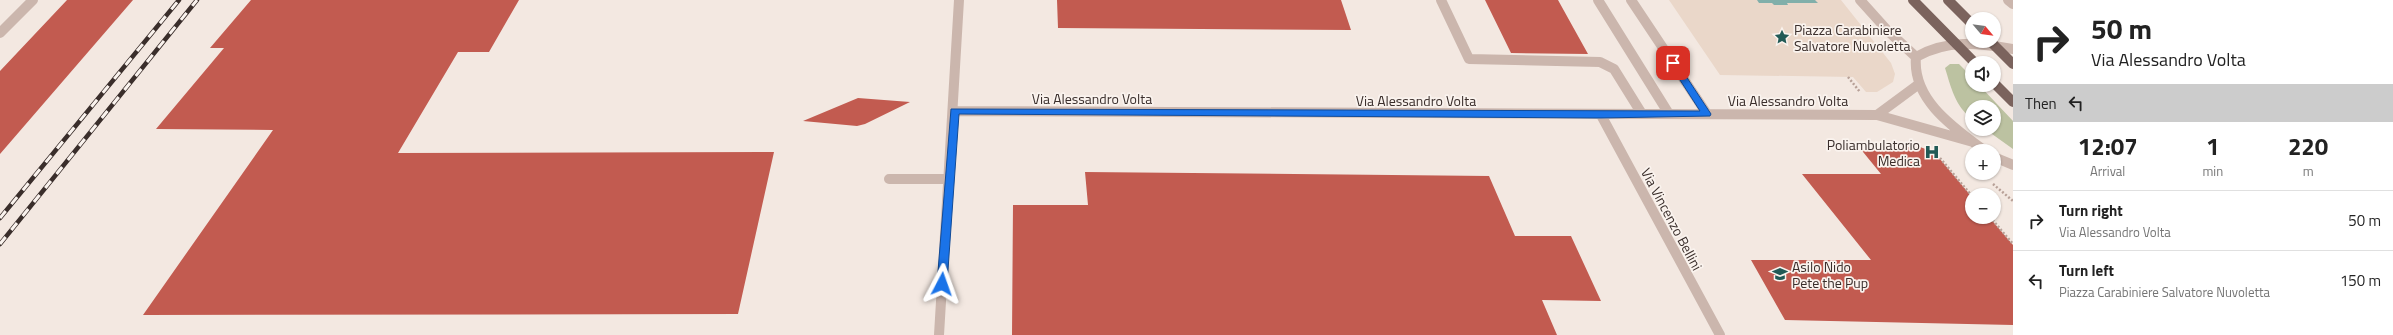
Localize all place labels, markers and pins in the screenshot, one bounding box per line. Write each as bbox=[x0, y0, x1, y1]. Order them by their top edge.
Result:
place label: Piazza Carabiniere Salvatore Nuvoletta bbox=[1794, 19, 1911, 56]
place icon: Piazza Carabiniere Salvatore Nuvoletta bbox=[1773, 28, 1791, 46]
pin bbox=[1656, 46, 1690, 80]
place label: Poliambulatorio Medica bbox=[1827, 134, 1920, 171]
hospital icon: Poliambulatorio Medica bbox=[1923, 143, 1941, 161]
place label: Asilo Nido Pete the Pup bbox=[1792, 256, 1868, 293]
school or university icon: Asilo Nido Pete the Pup bbox=[1771, 265, 1789, 283]

